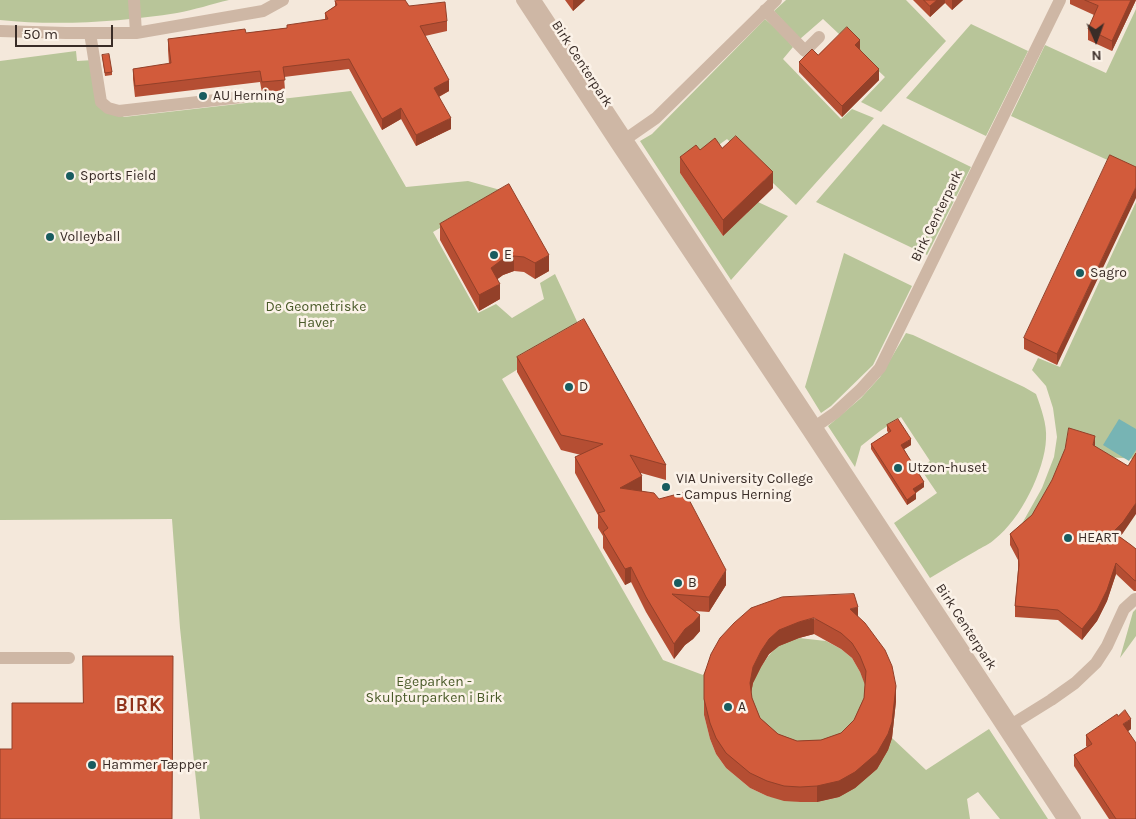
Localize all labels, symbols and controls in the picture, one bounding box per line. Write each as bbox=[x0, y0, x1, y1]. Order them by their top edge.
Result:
scale bar bbox=[18, 15, 115, 47]
north arrow bbox=[1071, 15, 1121, 65]
street label: Birk Centerpark bbox=[548, 18, 616, 110]
text: 50 m bbox=[23, 25, 58, 43]
text: N bbox=[1091, 47, 1102, 64]
place label: AU Herning bbox=[213, 88, 284, 104]
marker: AU Herning bbox=[197, 90, 209, 102]
place label: Sports Field bbox=[80, 168, 156, 184]
street label: Birk Centerpark bbox=[908, 168, 966, 264]
marker: Sports Field bbox=[64, 170, 76, 182]
place label: Volleyball bbox=[60, 229, 120, 245]
marker: Volleyball bbox=[44, 231, 56, 243]
place label: E bbox=[504, 247, 512, 263]
marker: E bbox=[488, 249, 500, 261]
place label: Sagro bbox=[1090, 265, 1127, 281]
marker: Sagro bbox=[1074, 267, 1086, 279]
park label: De Geometriske Haver bbox=[266, 299, 366, 332]
place label: D bbox=[579, 379, 588, 395]
marker: D bbox=[563, 381, 575, 393]
place label: Utzon-huset bbox=[908, 460, 987, 476]
marker: Utzon-huset bbox=[892, 462, 904, 474]
place label: VIA University College - Campus Herning bbox=[676, 471, 813, 504]
marker: VIA University College - Campus Herning bbox=[660, 481, 672, 493]
place label: HEART bbox=[1078, 530, 1119, 546]
marker: HEART bbox=[1062, 532, 1074, 544]
place label: B bbox=[688, 575, 697, 591]
marker: B bbox=[672, 577, 684, 589]
street label: Birk Centerpark bbox=[932, 581, 1000, 673]
park label: Egeparken - Skulpturparken i Birk bbox=[366, 674, 502, 706]
district label: BIRK bbox=[115, 695, 163, 717]
place label: A bbox=[738, 699, 746, 715]
marker: A bbox=[722, 701, 734, 713]
place label: Hammer Tæpper bbox=[102, 757, 207, 773]
marker: Hammer Tæpper bbox=[86, 759, 98, 771]

